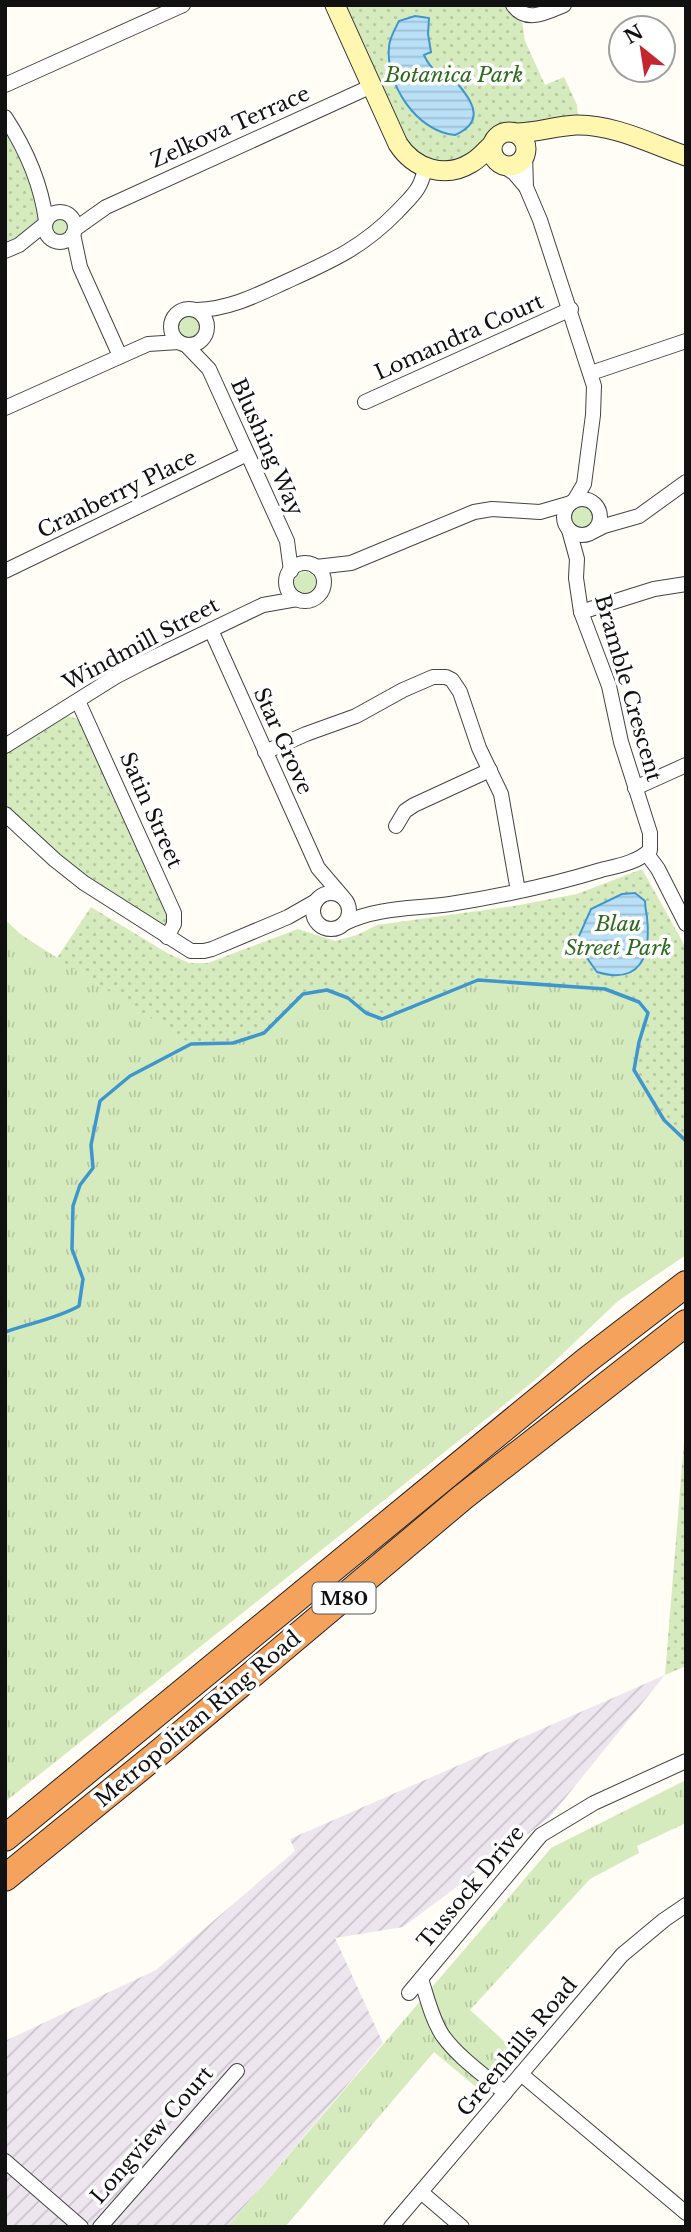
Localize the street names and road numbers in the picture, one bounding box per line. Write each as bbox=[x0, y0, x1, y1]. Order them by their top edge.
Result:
street label: Zelkova Terrace bbox=[146, 80, 314, 174]
street label: Lomandra Court bbox=[371, 288, 547, 386]
street label: Blushing Way bbox=[225, 374, 309, 520]
street label: Cranberry Place bbox=[33, 444, 201, 544]
street label: Windmill Street bbox=[58, 592, 223, 697]
street label: Bramble Crescent bbox=[589, 592, 667, 784]
street label: Star Grove bbox=[248, 684, 318, 798]
street label: Satin Street bbox=[114, 748, 188, 872]
road number: M80 bbox=[312, 1582, 376, 1614]
street label: Metropolitan Ring Road bbox=[90, 1625, 306, 1813]
street label: Tussock Drive bbox=[412, 1820, 530, 1954]
street label: Greenhills Road bbox=[451, 1972, 583, 2122]
street label: Longview Court bbox=[85, 2061, 219, 2209]

